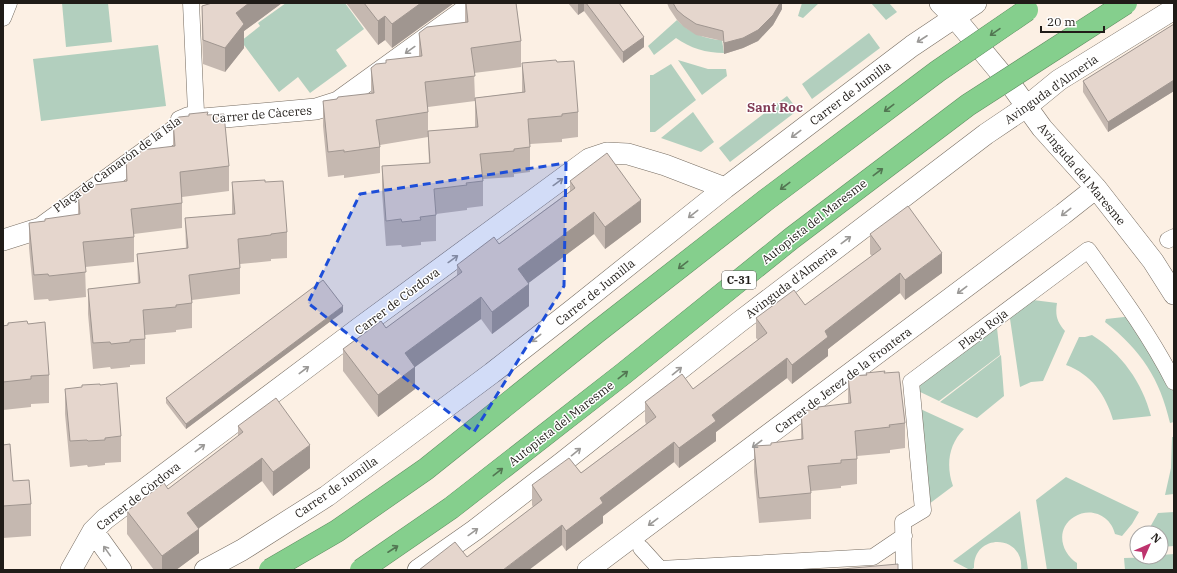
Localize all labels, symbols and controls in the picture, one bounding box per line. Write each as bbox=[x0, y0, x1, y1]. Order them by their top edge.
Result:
scale bar bbox=[1041, 8, 1104, 34]
text: 20 m bbox=[1047, 14, 1076, 29]
one-way arrow bbox=[990, 28, 1001, 36]
one-way arrow bbox=[917, 35, 928, 43]
one-way arrow bbox=[404, 46, 415, 54]
street label: Avinguda d'Almeria bbox=[1001, 51, 1101, 127]
street label: Carrer de Jumilla bbox=[806, 57, 894, 128]
district label: Sant Roc bbox=[747, 99, 803, 116]
street label: Carrer de Càceres bbox=[211, 102, 313, 126]
one-way arrow bbox=[884, 103, 895, 112]
street label: Plaça de Camarón de la Isla bbox=[50, 112, 184, 215]
street label: Avinguda del Maresme bbox=[1035, 120, 1129, 228]
one-way arrow bbox=[790, 130, 801, 138]
one-way arrow bbox=[873, 168, 884, 177]
street label: Autopista del Maresme bbox=[758, 175, 870, 267]
one-way arrow bbox=[552, 177, 563, 186]
one-way arrow bbox=[780, 181, 791, 190]
one-way arrow bbox=[1060, 208, 1071, 217]
one-way arrow bbox=[687, 209, 698, 218]
one-way arrow bbox=[841, 236, 852, 244]
street label: Avinguda d'Almeria bbox=[742, 242, 840, 321]
one-way arrow bbox=[448, 255, 459, 263]
street label: Carrer de Jumilla bbox=[552, 255, 638, 329]
one-way arrow bbox=[677, 261, 688, 269]
street label: Carrer de Còrdova bbox=[352, 264, 443, 338]
road number: C-31 bbox=[722, 271, 756, 289]
one-way arrow bbox=[956, 286, 967, 295]
street label: Plaça Roja bbox=[955, 305, 1011, 352]
street label: Carrer de Jerez de la Frontera bbox=[772, 323, 915, 436]
one-way arrow bbox=[531, 334, 542, 343]
one-way arrow bbox=[298, 366, 309, 374]
one-way arrow bbox=[672, 367, 683, 376]
one-way arrow bbox=[617, 370, 628, 379]
street label: Autopista del Maresme bbox=[505, 377, 617, 469]
one-way arrow bbox=[752, 440, 763, 448]
one-way arrow bbox=[194, 444, 205, 452]
one-way arrow bbox=[570, 448, 581, 457]
street label: Carrer de Jumilla bbox=[292, 453, 381, 521]
street label: Carrer de Còrdova bbox=[93, 458, 183, 533]
one-way arrow bbox=[493, 468, 504, 476]
one-way arrow bbox=[648, 518, 659, 526]
north arrow bbox=[1129, 525, 1169, 565]
one-way arrow bbox=[467, 528, 478, 536]
text: N bbox=[1148, 530, 1164, 546]
one-way arrow bbox=[387, 544, 399, 552]
one-way arrow bbox=[103, 545, 111, 556]

